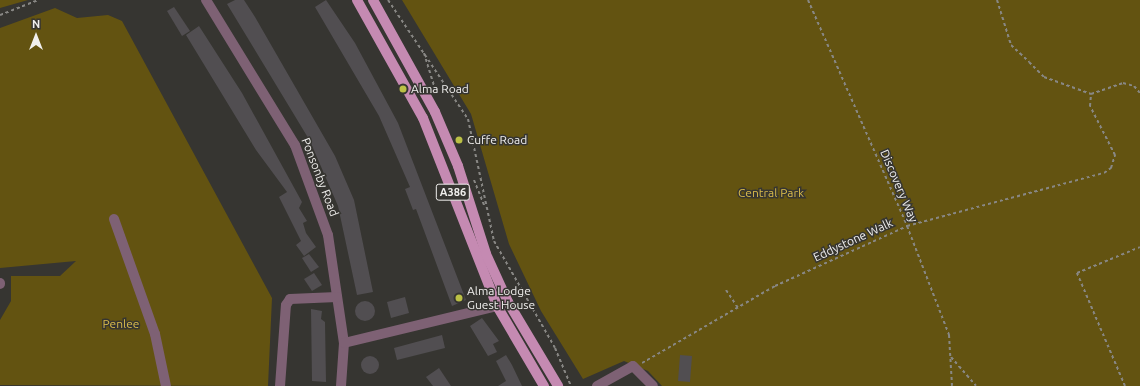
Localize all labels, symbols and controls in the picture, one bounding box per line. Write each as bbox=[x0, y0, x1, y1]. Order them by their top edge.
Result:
north arrow bbox=[16, 16, 56, 56]
text: N bbox=[32, 18, 40, 30]
place label: Alma Road bbox=[411, 82, 469, 96]
marker: Alma Road bbox=[398, 84, 408, 94]
place label: Cuffe Road bbox=[467, 133, 527, 147]
marker: Cuffe Road bbox=[454, 135, 464, 145]
street label: Ponsonby Road bbox=[298, 136, 342, 218]
street label: Discovery Way bbox=[877, 147, 921, 225]
road number: A386 bbox=[435, 183, 471, 201]
park label: Central Park bbox=[738, 186, 804, 200]
street label: Eddystone Walk bbox=[811, 215, 895, 265]
place label: Alma Lodge Guest House bbox=[467, 284, 535, 312]
marker: Alma Lodge Guest House bbox=[454, 293, 464, 303]
park label: Penlee bbox=[103, 317, 139, 331]

